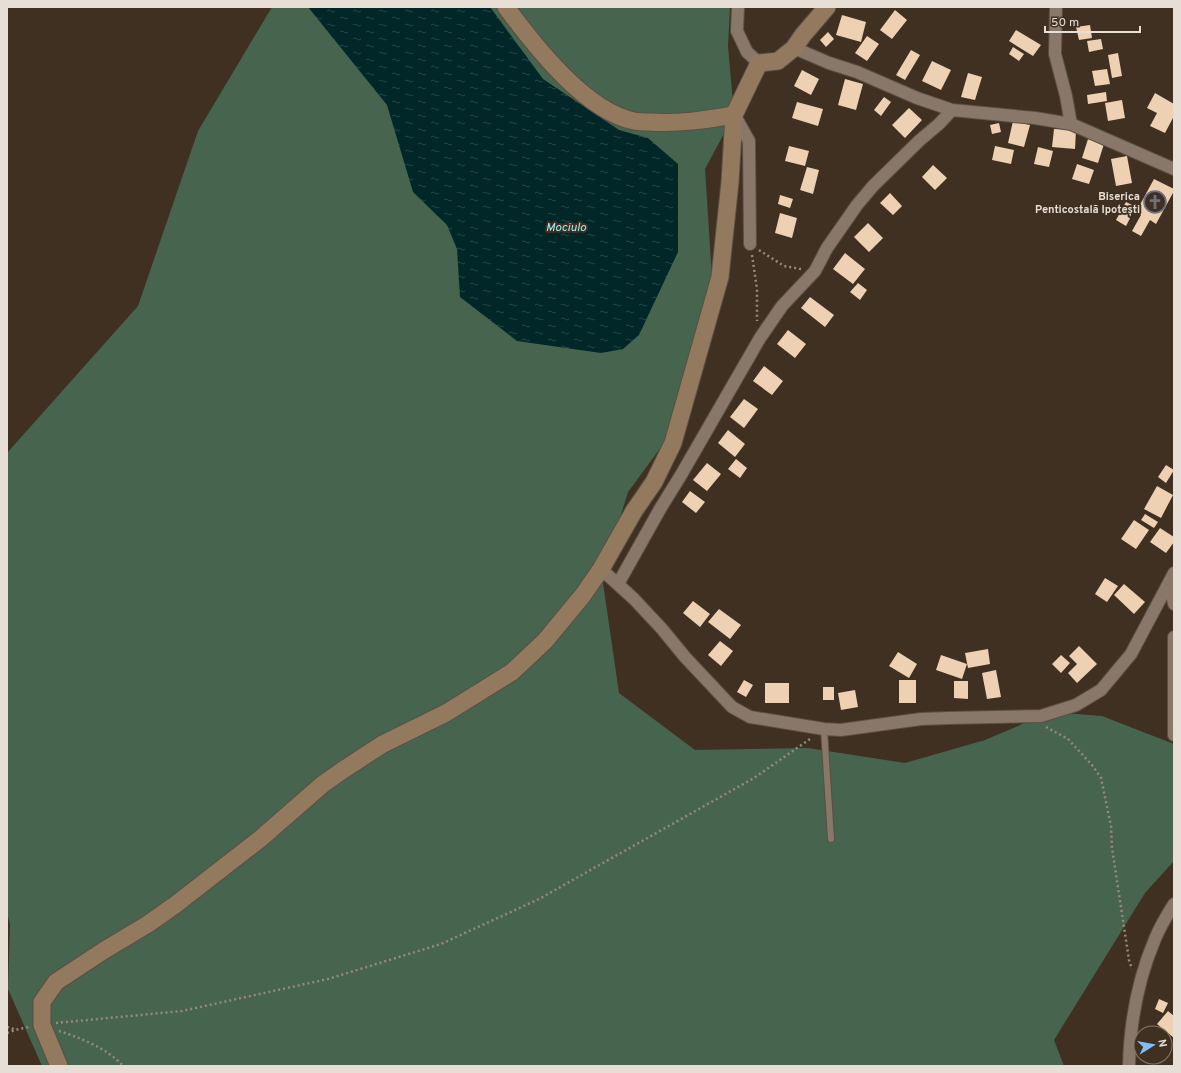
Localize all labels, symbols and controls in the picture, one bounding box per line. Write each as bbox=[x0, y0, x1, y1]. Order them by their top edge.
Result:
scale bar bbox=[1045, 8, 1140, 34]
text: 50 m bbox=[1051, 15, 1079, 31]
church icon: Biserica Penticostală Ipotești bbox=[1142, 189, 1168, 215]
place label: Biserica Penticostală Ipotești bbox=[1035, 190, 1140, 217]
water label: Mociulo bbox=[546, 220, 587, 236]
north arrow bbox=[1133, 1025, 1173, 1065]
text: N bbox=[1154, 1038, 1169, 1048]

